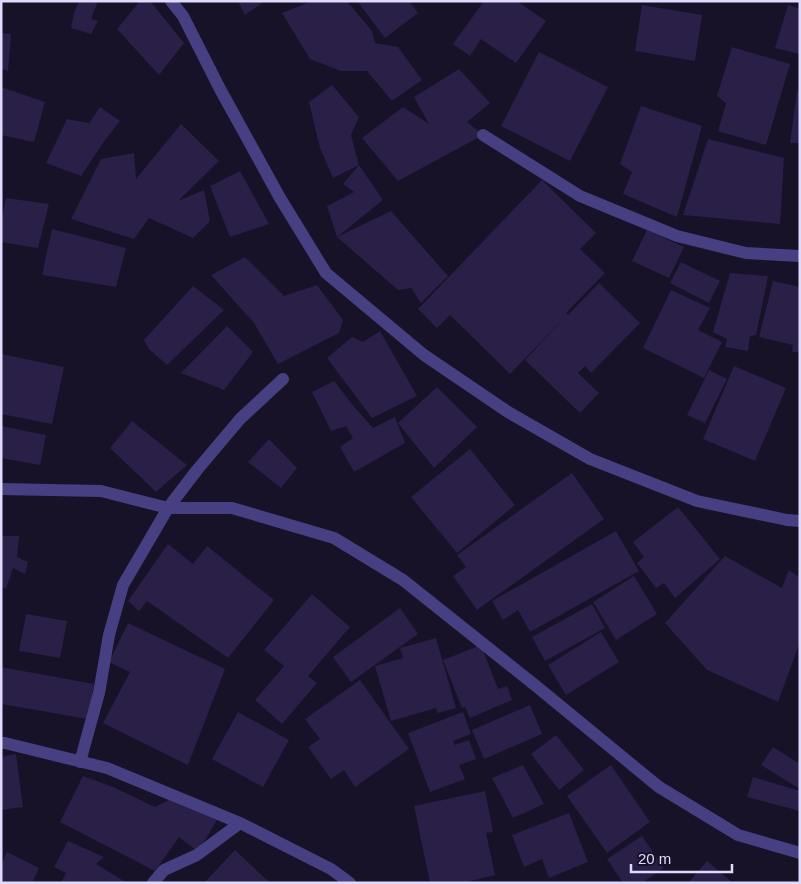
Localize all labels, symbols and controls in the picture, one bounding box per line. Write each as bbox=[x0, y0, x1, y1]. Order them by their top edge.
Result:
scale bar bbox=[631, 842, 732, 874]
text: 20 m bbox=[638, 850, 671, 867]

